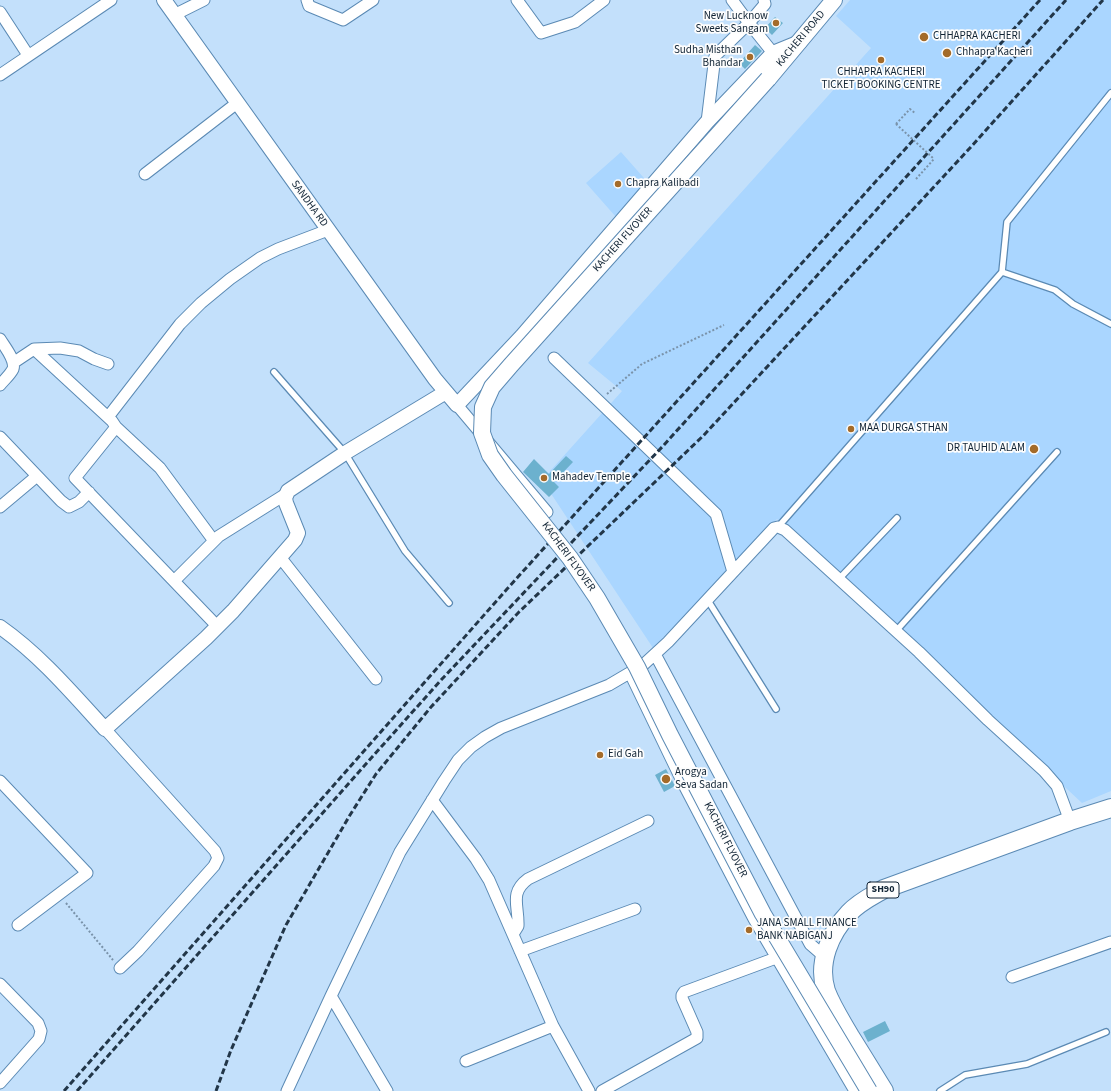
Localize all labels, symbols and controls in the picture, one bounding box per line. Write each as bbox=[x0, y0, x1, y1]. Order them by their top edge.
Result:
street label: KACHERI ROAD bbox=[774, 8, 828, 70]
place label: New Lucknow Sweets Sangam bbox=[696, 10, 768, 36]
marker: New Lucknow Sweets Sangam bbox=[771, 18, 781, 28]
place label: CHHAPRA KACHERI bbox=[933, 30, 1021, 44]
marker: CHHAPRA KACHERI bbox=[918, 31, 930, 43]
place label: Sudha Misthan Bhandar bbox=[674, 44, 742, 70]
place label: Chhapra Kacheri bbox=[956, 46, 1032, 60]
marker: Chhapra Kacheri bbox=[941, 47, 953, 59]
marker: Sudha Misthan Bhandar bbox=[745, 52, 755, 62]
marker: CHHAPRA KACHERI TICKET BOOKING CENTRE bbox=[876, 55, 886, 65]
place label: CHHAPRA KACHERI TICKET BOOKING CENTRE bbox=[822, 66, 940, 92]
place label: Chapra Kalibadi bbox=[626, 177, 699, 191]
street label: SANDHA RD bbox=[288, 178, 330, 230]
marker: Chapra Kalibadi bbox=[613, 179, 623, 189]
street label: KACHERI FLYOVER bbox=[590, 205, 656, 275]
place label: MAA DURGA STHAN bbox=[859, 422, 948, 436]
marker: MAA DURGA STHAN bbox=[846, 424, 856, 434]
place label: DR TAUHID ALAM bbox=[947, 442, 1025, 456]
marker: DR TAUHID ALAM bbox=[1028, 443, 1040, 455]
place label: Mahadev Temple bbox=[552, 471, 630, 485]
marker: Mahadev Temple bbox=[539, 473, 549, 483]
street label: KACHERI FLYOVER bbox=[538, 520, 598, 594]
place label: Eid Gah bbox=[608, 748, 643, 762]
marker: Eid Gah bbox=[595, 750, 605, 760]
place label: Arogya Seva Sadan bbox=[675, 766, 728, 792]
marker: Arogya Seva Sadan bbox=[660, 773, 672, 785]
street label: KACHERI FLYOVER bbox=[700, 800, 750, 880]
road number: SH90 bbox=[867, 882, 899, 898]
place label: JANA SMALL FINANCE BANK NABIGANJ bbox=[757, 917, 857, 943]
marker: JANA SMALL FINANCE BANK NABIGANJ bbox=[744, 925, 754, 935]

